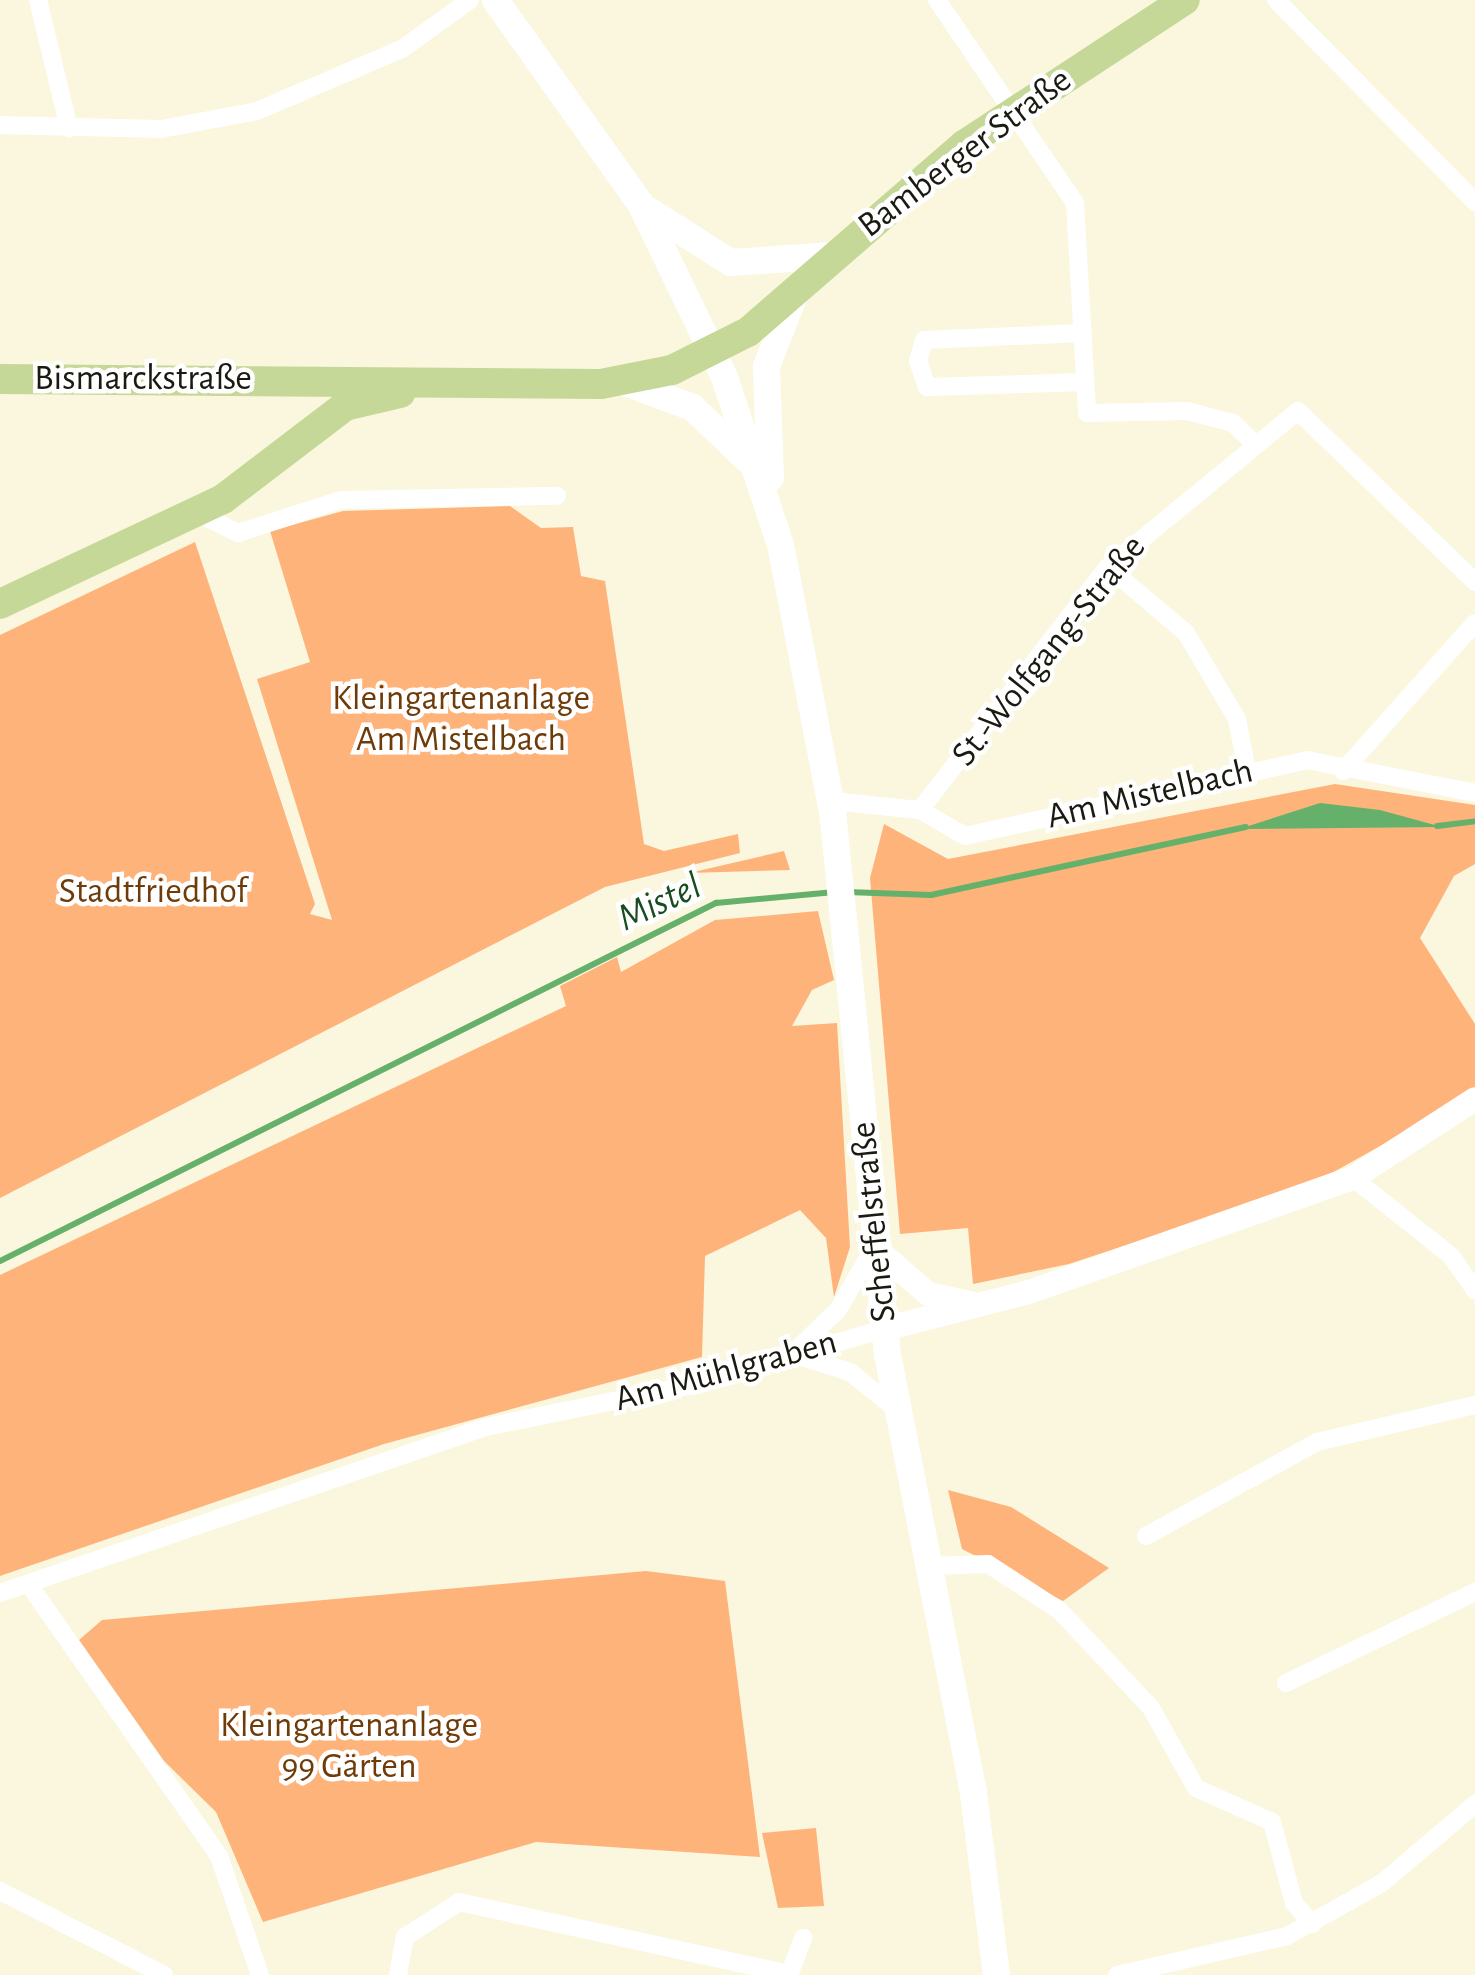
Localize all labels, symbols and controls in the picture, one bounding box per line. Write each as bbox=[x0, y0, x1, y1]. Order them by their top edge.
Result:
street label: Bamberger Straße bbox=[850, 59, 1080, 247]
street label: Bismarckstraße bbox=[34, 357, 252, 401]
street label: St.-Wolfgang-Straße bbox=[943, 527, 1155, 775]
park label: Kleingartenanlage Am Mistelbach bbox=[332, 676, 590, 761]
street label: Am Mistelbach bbox=[1043, 749, 1257, 839]
water label: Mistel bbox=[611, 863, 709, 943]
park label: Stadtfriedhof bbox=[59, 870, 247, 914]
street label: Scheffelstraße bbox=[842, 1120, 906, 1324]
street label: Am Mühlgraben bbox=[610, 1321, 842, 1421]
park label: Kleingartenanlage 99 Gärten bbox=[220, 1703, 478, 1788]

